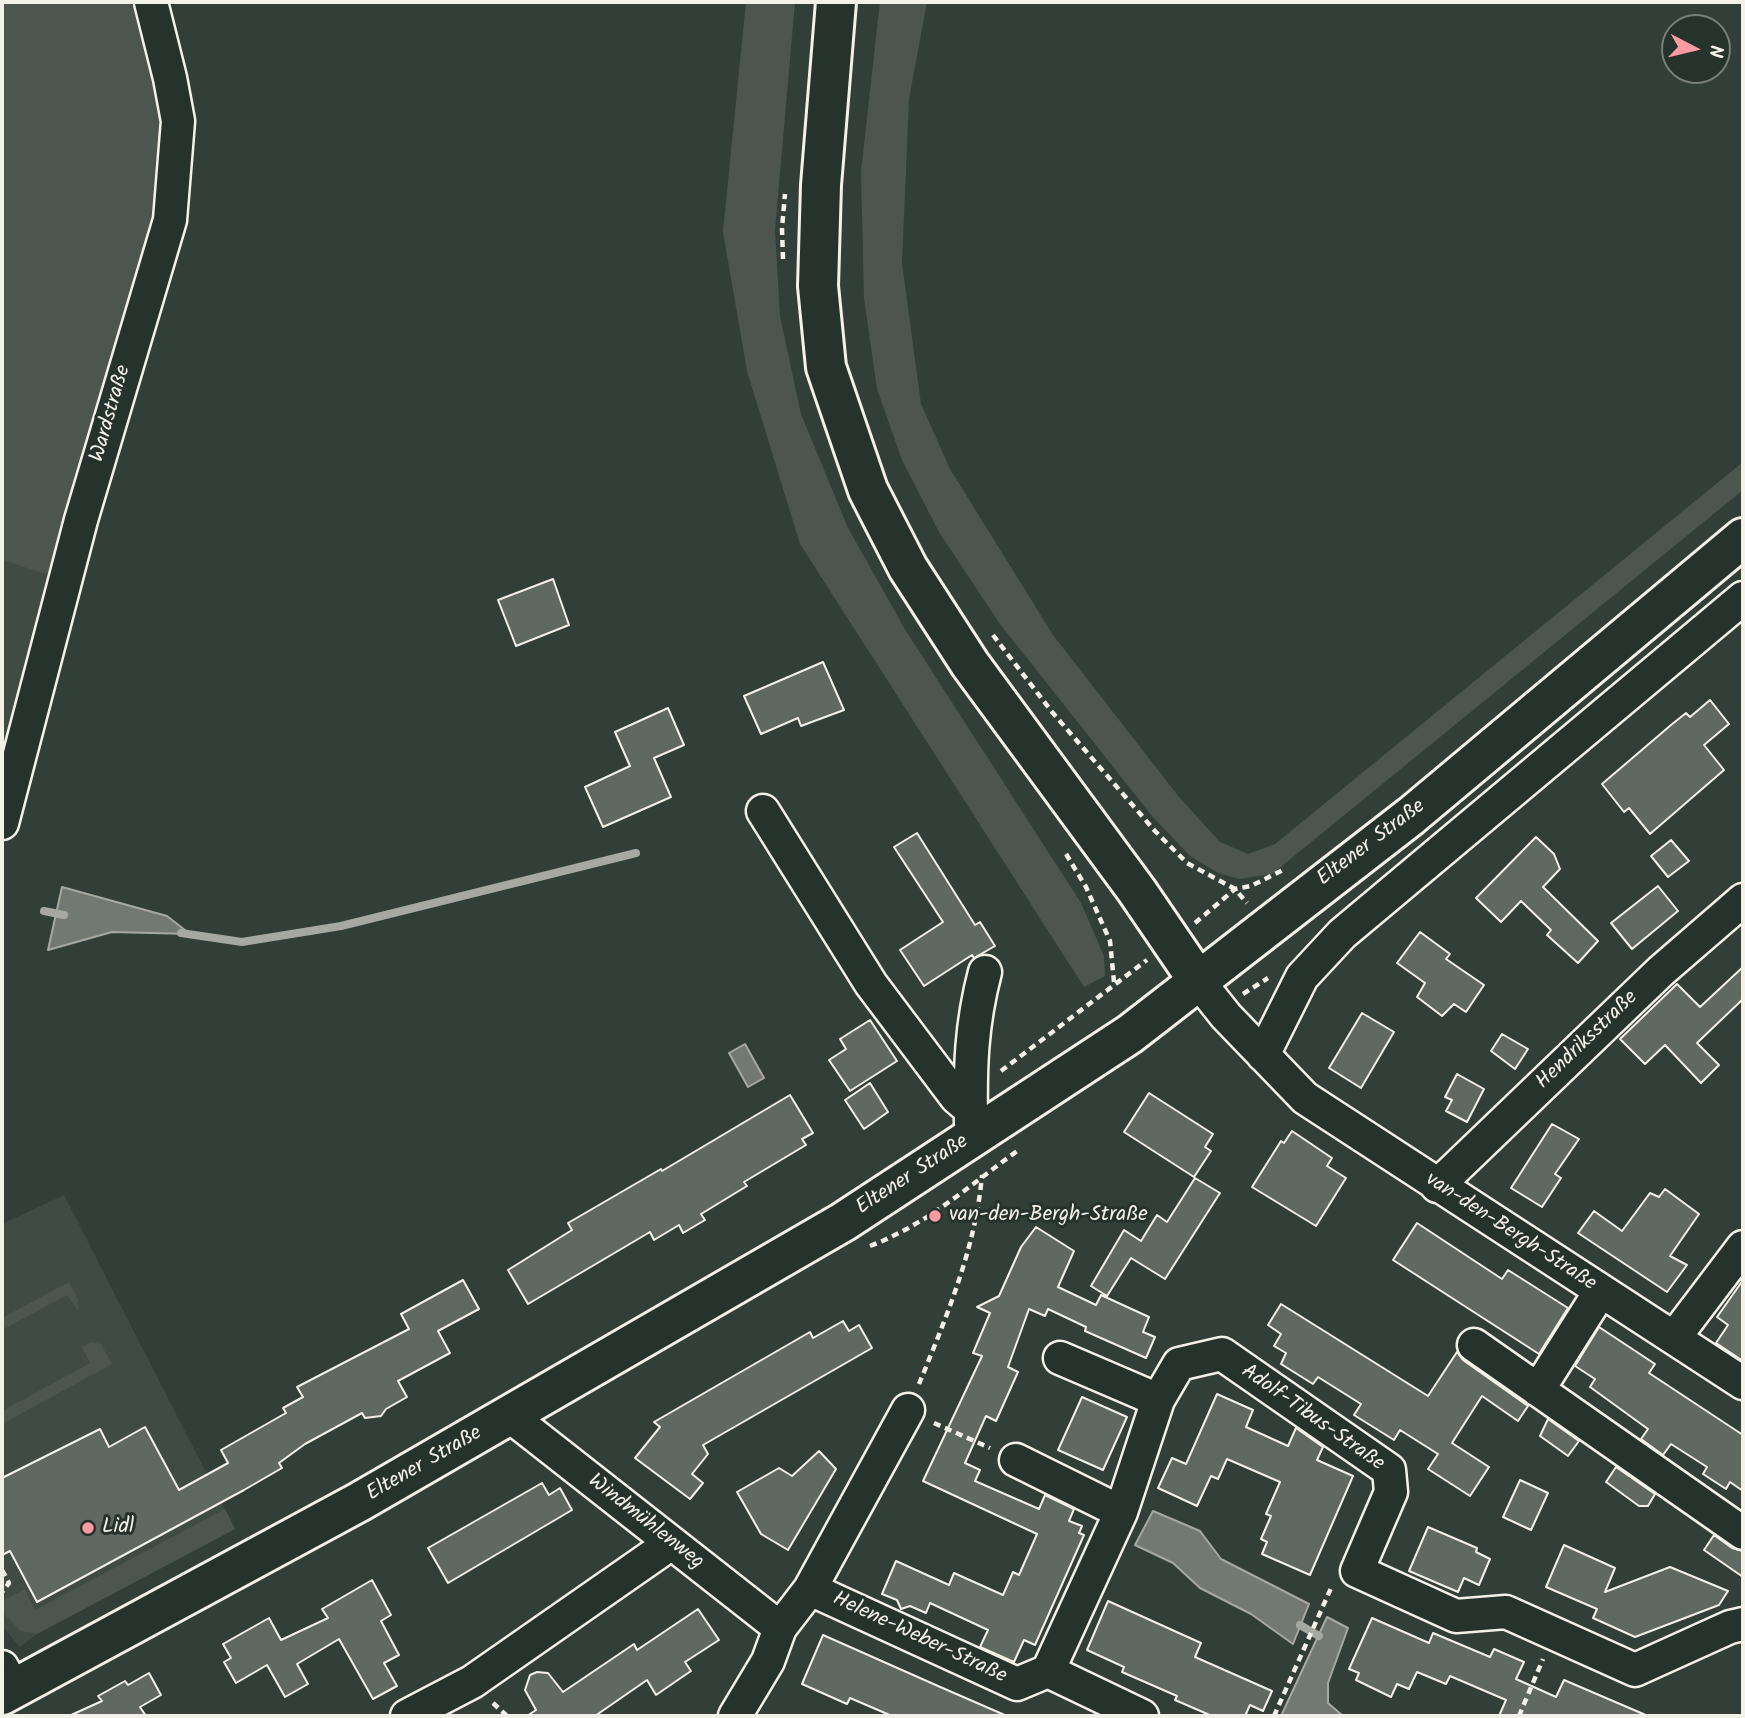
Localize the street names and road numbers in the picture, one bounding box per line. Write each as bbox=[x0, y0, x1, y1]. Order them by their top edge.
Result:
street label: Wardstraße bbox=[86, 363, 138, 465]
street label: Eltener Straße bbox=[1313, 795, 1431, 893]
street label: Hendriksstraße bbox=[1532, 986, 1644, 1096]
street label: Eltener Straße bbox=[852, 1130, 974, 1222]
street label: van-den-Bergh-Straße bbox=[1420, 1168, 1600, 1298]
street label: Adolf-Tibus-Straße bbox=[1235, 1360, 1389, 1478]
street label: Eltener Straße bbox=[363, 1422, 487, 1508]
street label: Windmühlenweg bbox=[582, 1470, 708, 1576]
street label: Helene-Weber-Straße bbox=[828, 1588, 1010, 1690]

